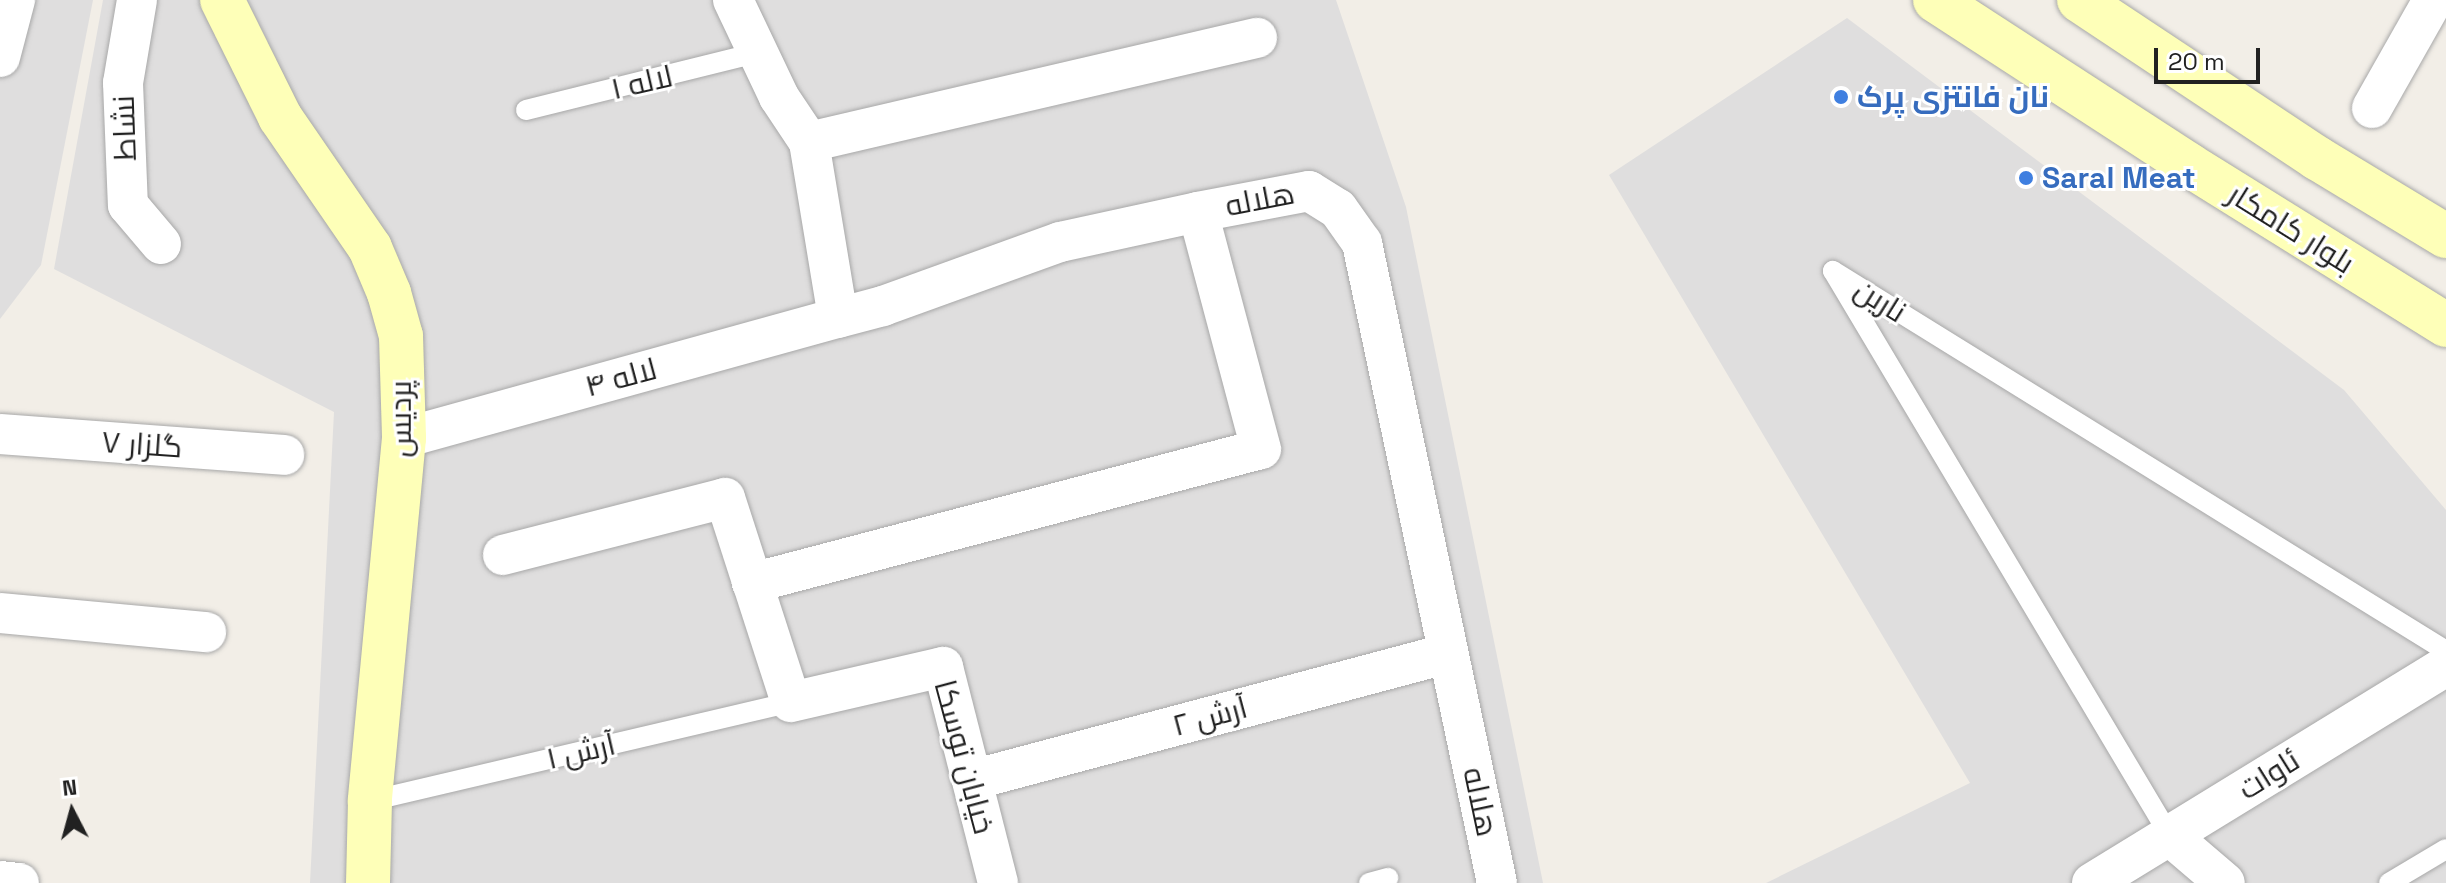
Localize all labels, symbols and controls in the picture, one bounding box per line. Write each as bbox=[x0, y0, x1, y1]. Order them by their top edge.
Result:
scale bar bbox=[2158, 32, 2264, 82]
text: 20 m bbox=[2168, 46, 2225, 77]
street label: لاله ۱ bbox=[608, 59, 676, 107]
place label: نان فانتزی پرک bbox=[1857, 79, 2049, 115]
marker: نان فانتزی پرک bbox=[1832, 88, 1850, 106]
street label: نشاط bbox=[106, 95, 144, 161]
place label: Saral Meat bbox=[2042, 160, 2196, 196]
marker: Saral Meat bbox=[2017, 169, 2035, 187]
street label: هلاله bbox=[1222, 176, 1298, 224]
street label: بلوار کامکار bbox=[2221, 176, 2361, 282]
street label: نارین bbox=[1848, 271, 1912, 331]
street label: لاله ۴ bbox=[581, 351, 661, 405]
street label: پردیس bbox=[383, 381, 419, 457]
street label: گلزار ۷ bbox=[100, 424, 184, 466]
street label: خیابان توسکا bbox=[926, 676, 1002, 838]
street label: آرش ۲ bbox=[1169, 690, 1251, 744]
street label: آرش ۱ bbox=[543, 727, 619, 777]
street label: ئاوات bbox=[2232, 743, 2306, 807]
street label: هلاله bbox=[1455, 764, 1505, 840]
north arrow bbox=[32, 771, 112, 851]
text: N bbox=[61, 772, 78, 802]

